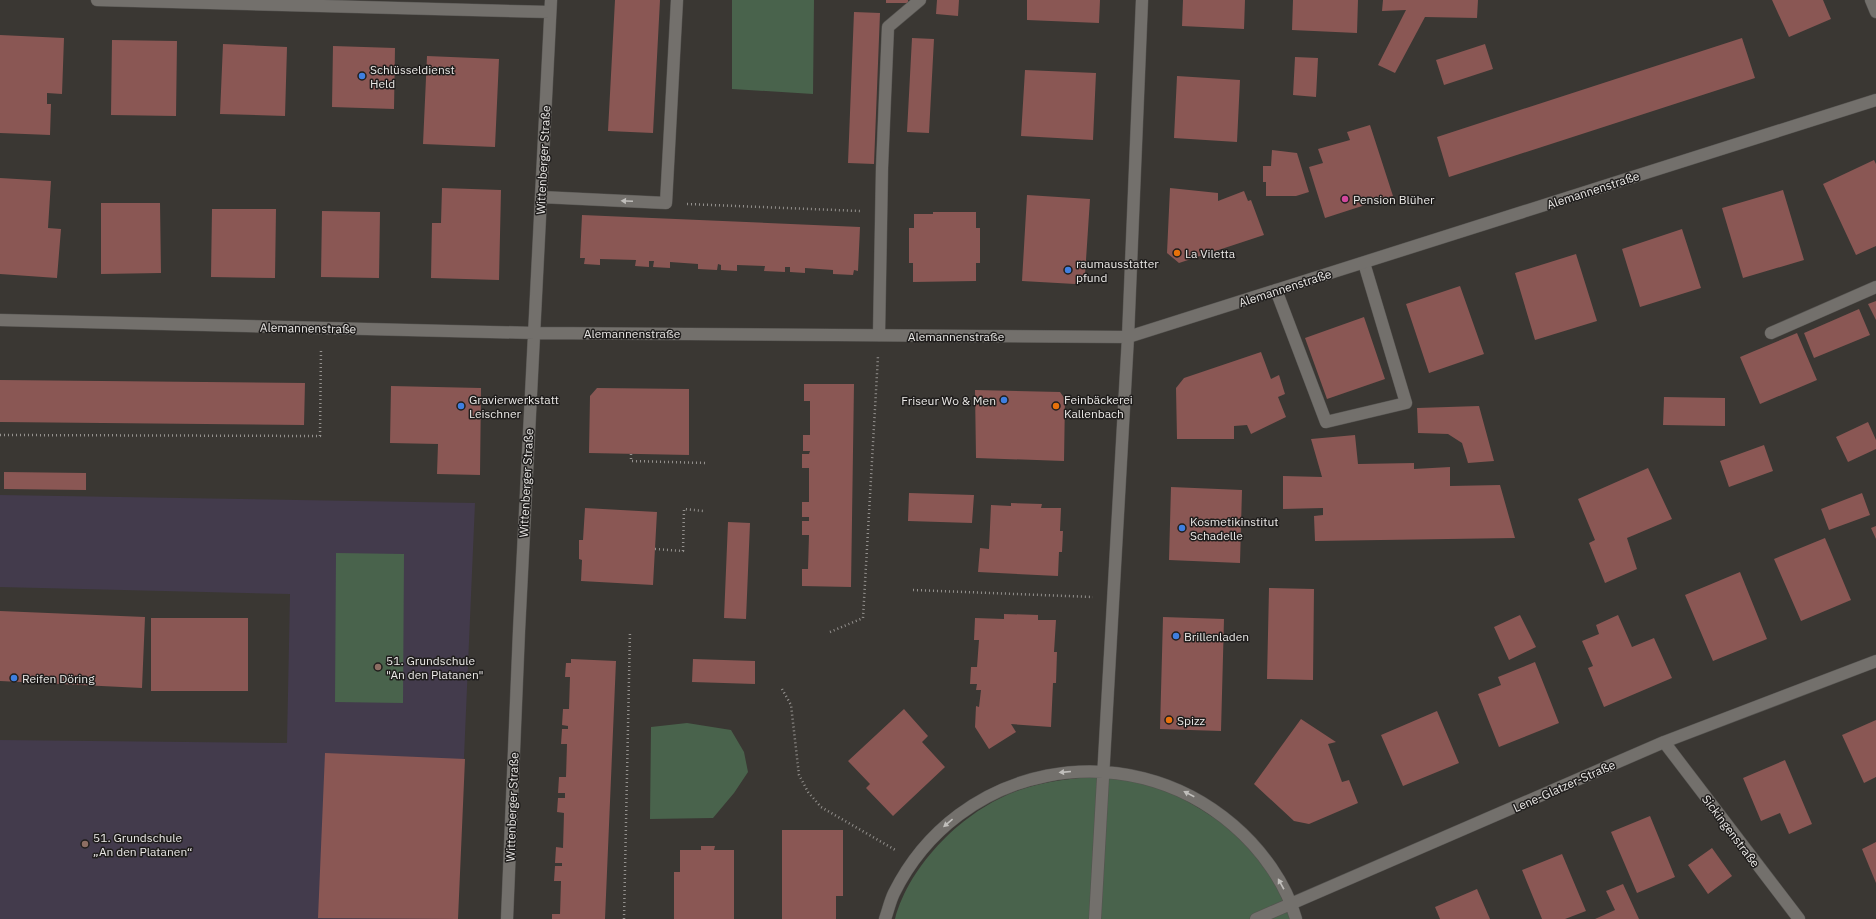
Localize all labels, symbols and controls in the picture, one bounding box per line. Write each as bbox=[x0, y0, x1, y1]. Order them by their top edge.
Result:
place label: Schlüsseldienst Held bbox=[370, 62, 455, 91]
marker: Schlüsseldienst Held bbox=[357, 71, 367, 81]
street label: Wittenberger Straße bbox=[533, 105, 553, 215]
street label: Alemannenstraße bbox=[1545, 168, 1642, 212]
place label: Pension Blüher bbox=[1353, 192, 1435, 207]
marker: Pension Blüher bbox=[1340, 194, 1350, 204]
one-way arrow bbox=[621, 198, 633, 205]
place label: La Viletta bbox=[1185, 246, 1236, 261]
marker: La Viletta bbox=[1172, 248, 1182, 258]
place label: raumausstatter pfund bbox=[1076, 256, 1159, 285]
marker: raumausstatter pfund bbox=[1063, 265, 1073, 275]
street label: Alemannenstraße bbox=[1237, 266, 1334, 310]
street label: Alemannenstraße bbox=[260, 320, 357, 336]
street label: Alemannenstraße bbox=[584, 326, 681, 341]
street label: Alemannenstraße bbox=[908, 329, 1005, 344]
place label: Gravierwerkstatt Leischner bbox=[469, 392, 559, 421]
place label: Feinbäckerei Kallenbach bbox=[1064, 392, 1133, 421]
place label: Friseur Wo & Men bbox=[901, 393, 996, 408]
marker: Friseur Wo & Men bbox=[999, 395, 1009, 405]
marker: Gravierwerkstatt Leischner bbox=[456, 401, 466, 411]
marker: Feinbäckerei Kallenbach bbox=[1051, 401, 1061, 411]
street label: Wittenberger Straße bbox=[516, 428, 536, 538]
place label: Kosmetikinstitut Schadelle bbox=[1190, 514, 1279, 543]
marker: Kosmetikinstitut Schadelle bbox=[1177, 523, 1187, 533]
place label: Brillenladen bbox=[1184, 629, 1249, 644]
marker: Brillenladen bbox=[1171, 631, 1181, 641]
place label: 51. Grundschule "An den Platanen" bbox=[386, 653, 484, 682]
marker: 51. Grundschule "An den Platanen" bbox=[373, 662, 383, 672]
place label: Reifen Döring bbox=[22, 671, 95, 686]
marker: Reifen Döring bbox=[9, 673, 19, 683]
place label: Spizz bbox=[1177, 713, 1206, 728]
marker: Spizz bbox=[1164, 715, 1174, 725]
street label: Wittenberger Straße bbox=[503, 752, 521, 862]
street label: Lene-Glatzer-Straße bbox=[1511, 757, 1618, 815]
one-way arrow bbox=[1059, 769, 1071, 776]
one-way arrow bbox=[1183, 791, 1194, 798]
street label: Sickingenstraße bbox=[1699, 792, 1763, 871]
one-way arrow bbox=[943, 819, 953, 828]
place label: 51. Grundschule „An den Platanen“ bbox=[93, 830, 193, 859]
marker: 51. Grundschule „An den Platanen“ bbox=[80, 839, 90, 849]
one-way arrow bbox=[1277, 878, 1284, 889]

